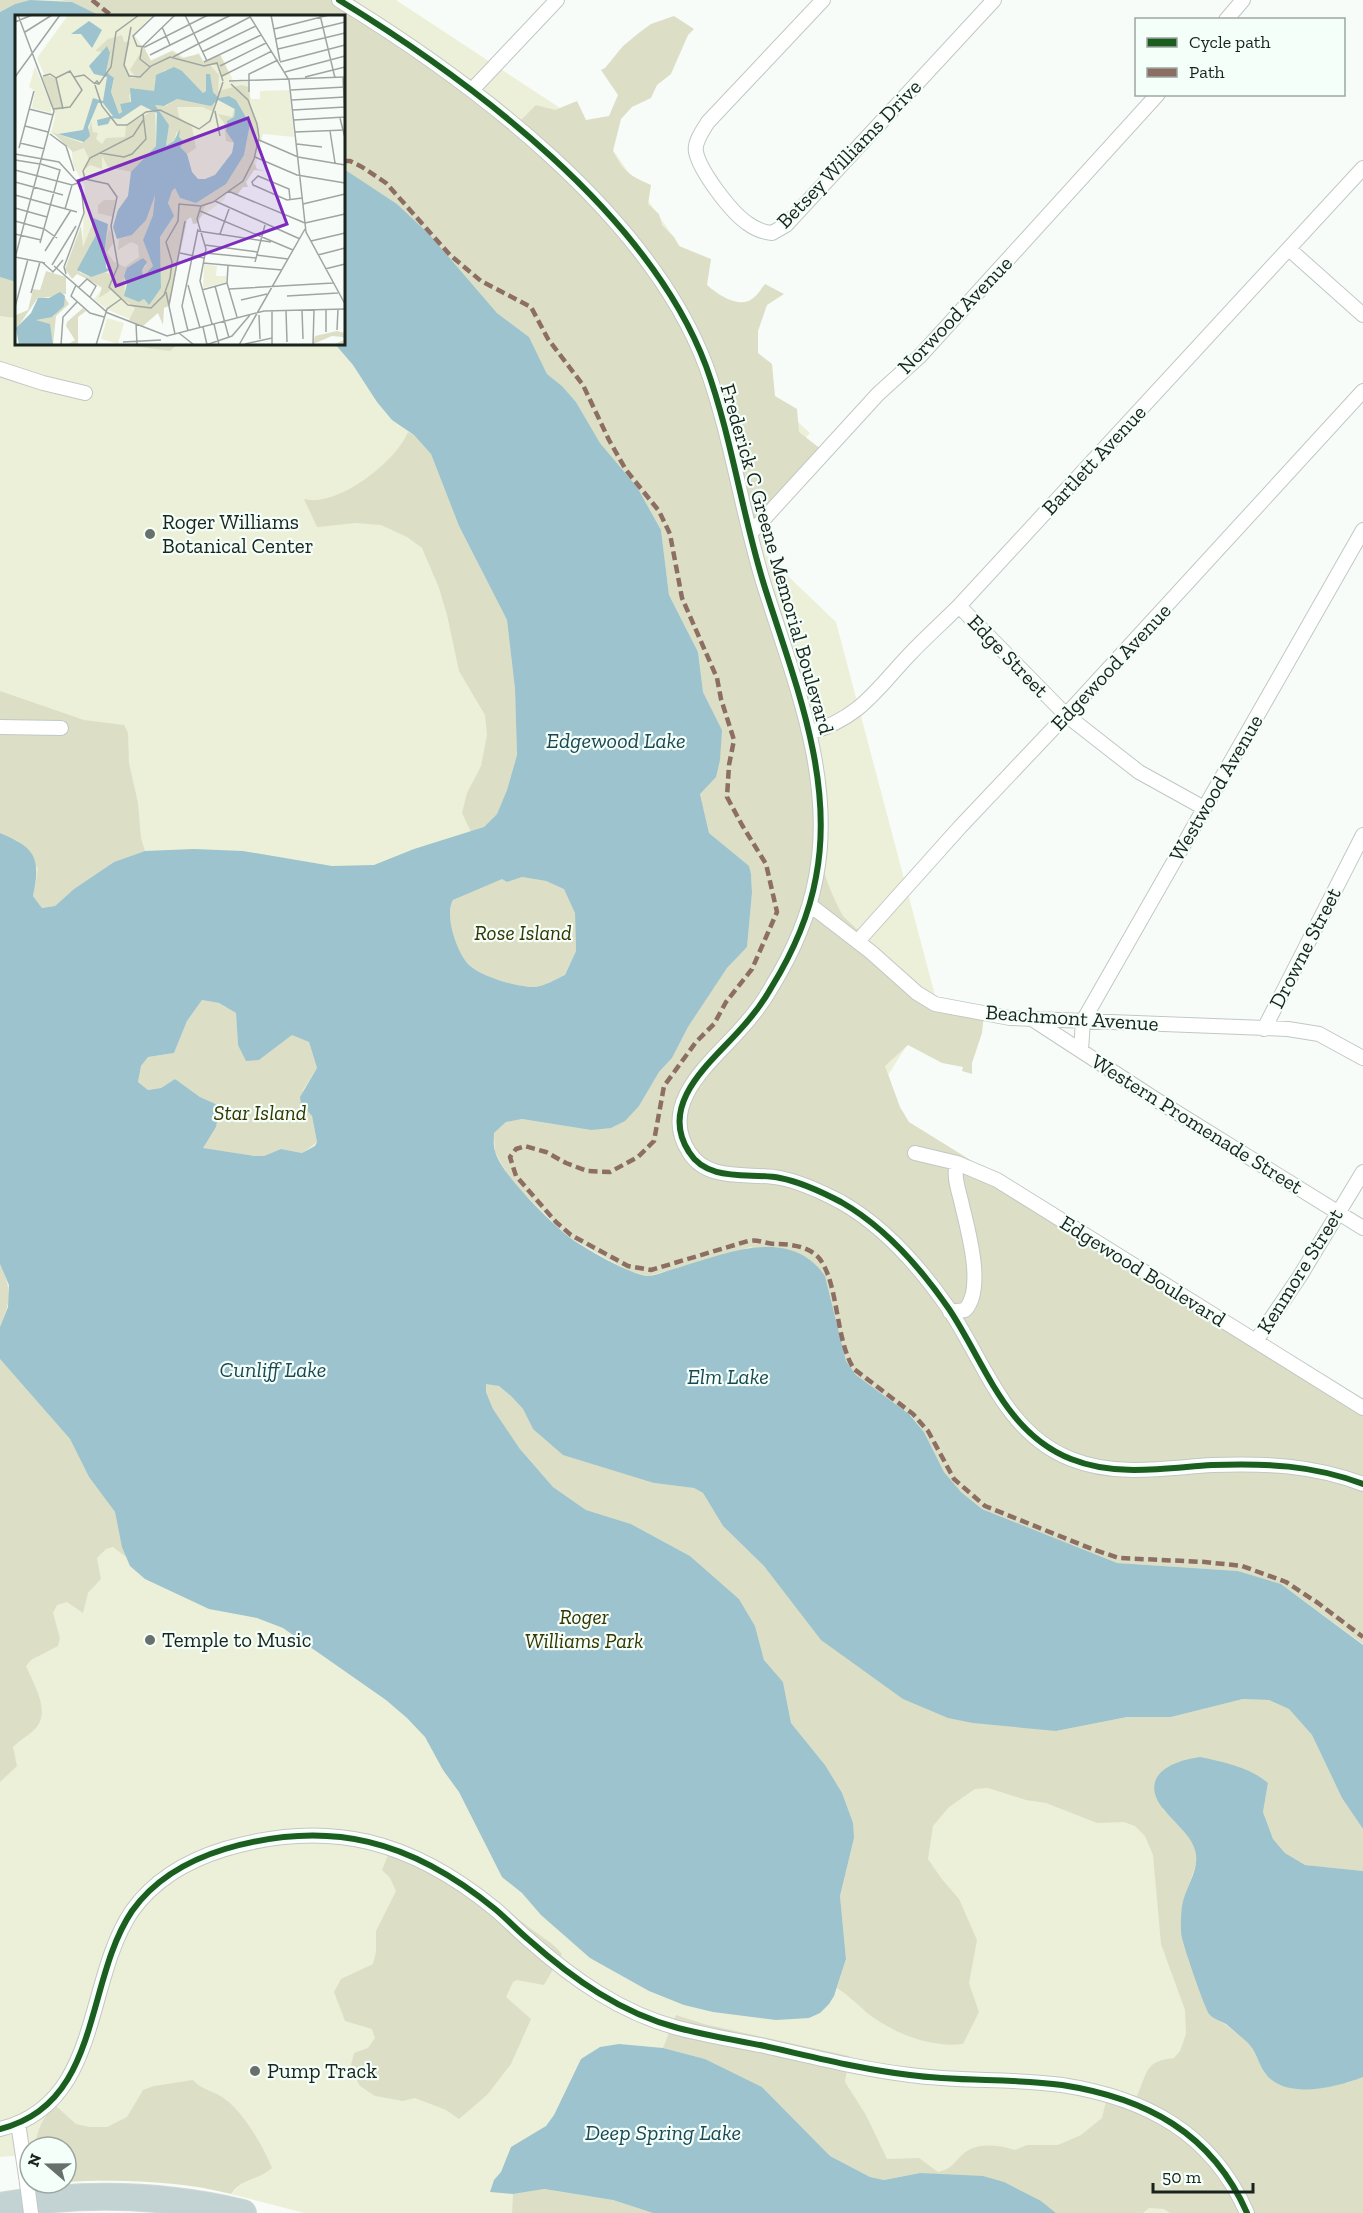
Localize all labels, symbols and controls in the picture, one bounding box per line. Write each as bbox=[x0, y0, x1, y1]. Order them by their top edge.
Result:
inset map bbox=[15, 15, 345, 345]
legend bbox=[1135, 18, 1345, 96]
text: Cycle path bbox=[1189, 31, 1271, 53]
text: Path bbox=[1189, 61, 1225, 83]
street label: Betsey Williams Drive bbox=[771, 74, 926, 233]
street label: Norwood Avenue bbox=[892, 250, 1017, 379]
street label: Frederick C Greene Memorial Boulevard bbox=[715, 381, 840, 737]
street label: Bartlett Avenue bbox=[1036, 399, 1151, 520]
place label: Roger Williams Botanical Center bbox=[162, 509, 313, 558]
marker: Roger Williams Botanical Center bbox=[143, 527, 157, 541]
street label: Edgewood Avenue bbox=[1045, 598, 1176, 735]
street label: Edge Street bbox=[963, 609, 1054, 702]
street label: Westwood Avenue bbox=[1163, 710, 1268, 865]
water label: Edgewood Lake bbox=[546, 727, 686, 754]
street label: Drowne Street bbox=[1263, 883, 1346, 1012]
park label: Rose Island bbox=[474, 920, 572, 945]
street label: Beachmont Avenue bbox=[985, 999, 1160, 1036]
street label: Western Promenade Street bbox=[1087, 1048, 1308, 1199]
park label: Star Island bbox=[214, 1100, 307, 1125]
street label: Kenmore Street bbox=[1251, 1203, 1348, 1338]
street label: Edgewood Boulevard bbox=[1056, 1210, 1231, 1332]
water label: Cunliff Lake bbox=[220, 1356, 326, 1383]
water label: Elm Lake bbox=[687, 1363, 769, 1390]
park label: Roger Williams Park bbox=[525, 1604, 643, 1653]
place label: Temple to Music bbox=[162, 1627, 311, 1652]
marker: Temple to Music bbox=[143, 1633, 157, 1647]
place label: Pump Track bbox=[267, 2058, 377, 2083]
marker: Pump Track bbox=[248, 2064, 262, 2078]
water label: Deep Spring Lake bbox=[585, 2119, 741, 2146]
north arrow bbox=[18, 2135, 78, 2195]
text: N bbox=[23, 2151, 45, 2169]
scale bar bbox=[1153, 2156, 1254, 2194]
text: 50 m bbox=[1162, 2166, 1202, 2188]

